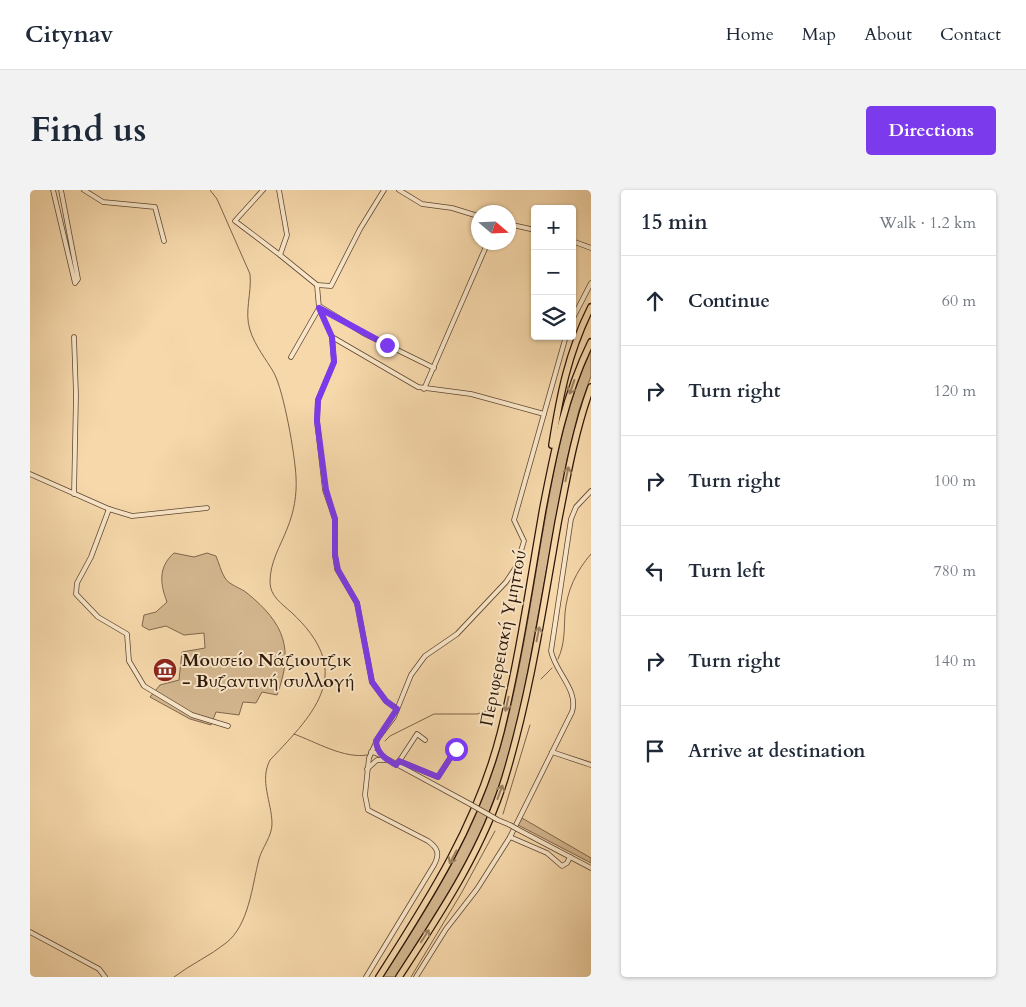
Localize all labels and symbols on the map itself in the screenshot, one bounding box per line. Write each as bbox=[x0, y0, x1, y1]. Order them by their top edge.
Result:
north arrow bbox=[471, 205, 516, 250]
route end bbox=[376, 334, 399, 357]
one-way arrow bbox=[567, 378, 576, 394]
one-way arrow bbox=[563, 467, 573, 483]
street label: Περιφερειακή Υμηττού bbox=[474, 548, 533, 728]
one-way arrow bbox=[533, 627, 543, 643]
place label: Μουσείο Νάζιουτζικ - Βυζαντινή συλλογή bbox=[182, 648, 355, 694]
museum icon: Μουσείο Νάζιουτζικ - Βυζαντινή συλλογή bbox=[152, 657, 178, 683]
one-way arrow bbox=[502, 696, 511, 712]
route start bbox=[445, 738, 468, 761]
one-way arrow bbox=[496, 785, 505, 800]
one-way arrow bbox=[448, 849, 457, 864]
one-way arrow bbox=[420, 929, 431, 943]

